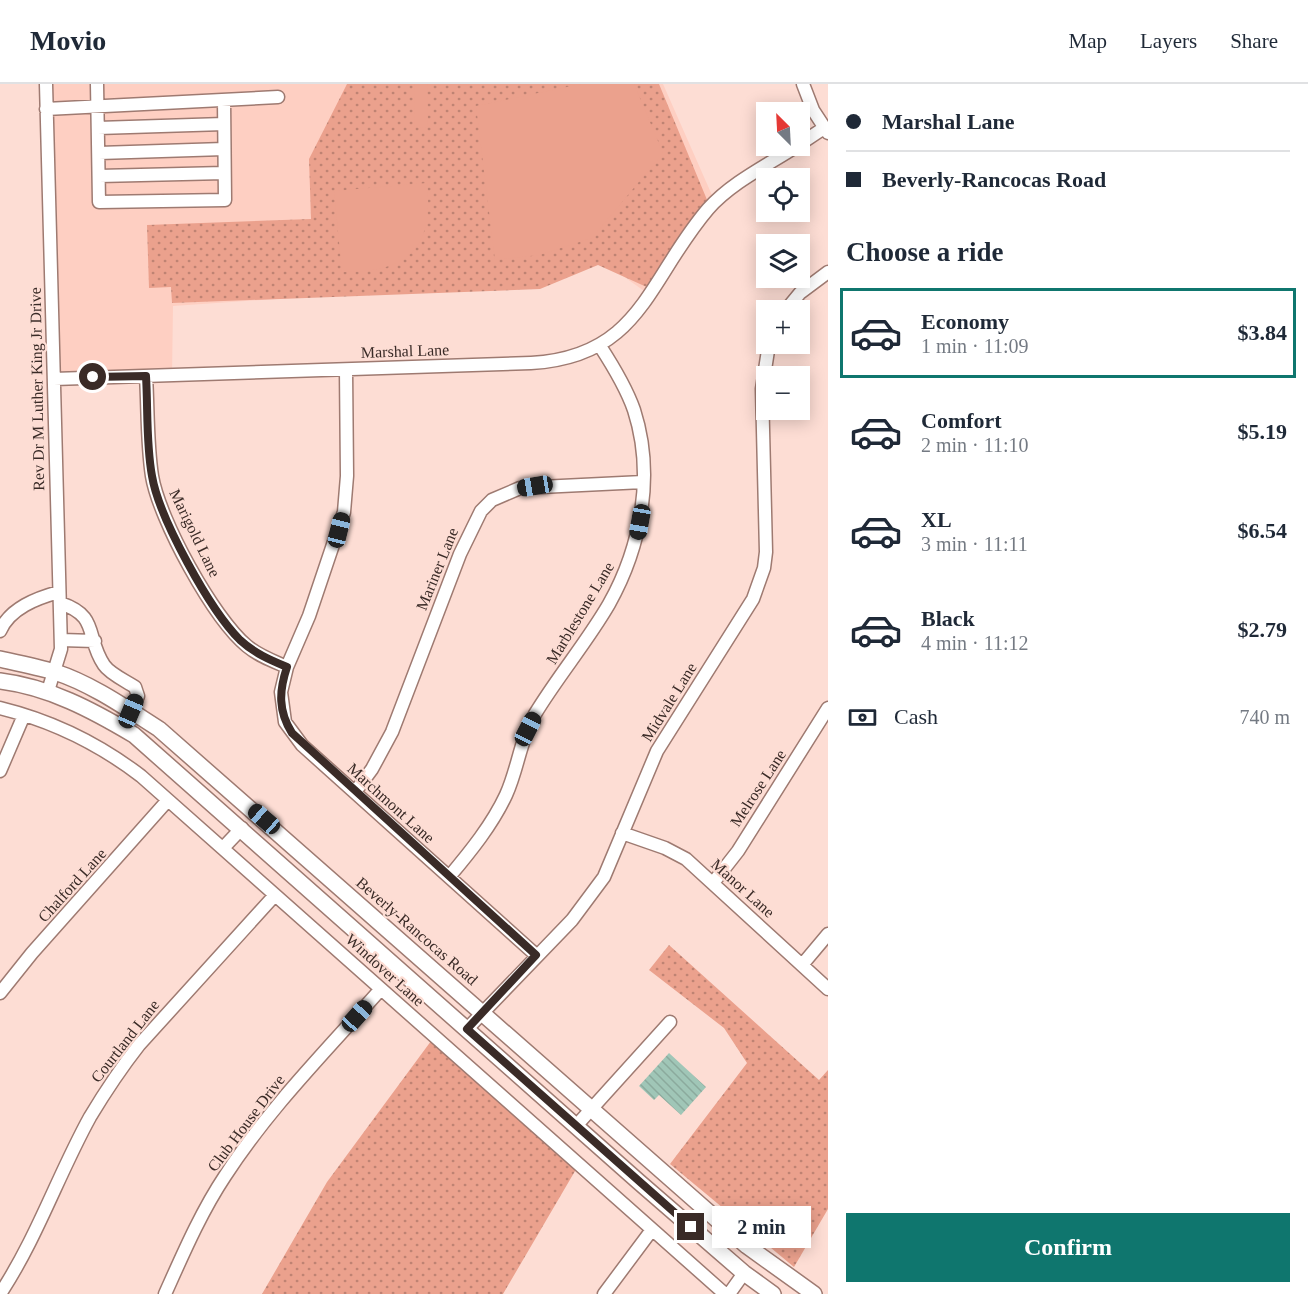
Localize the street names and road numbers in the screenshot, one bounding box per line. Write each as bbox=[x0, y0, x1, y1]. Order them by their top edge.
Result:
street label: Rev Dr M Luther King Jr Drive bbox=[27, 287, 48, 491]
street label: Marshal Lane bbox=[361, 341, 449, 361]
street label: Marigold Lane bbox=[166, 486, 224, 580]
street label: Mariner Lane bbox=[413, 525, 461, 613]
street label: Marblestone Lane bbox=[543, 559, 617, 667]
street label: Midvale Lane bbox=[638, 660, 700, 744]
street label: Melrose Lane bbox=[727, 746, 789, 830]
street label: Marchmont Lane bbox=[344, 760, 438, 846]
street label: Chalford Lane bbox=[35, 845, 109, 925]
street label: Manor Lane bbox=[708, 855, 778, 921]
street label: Beverly-Rancocas Road bbox=[352, 874, 481, 989]
street label: Windover Lane bbox=[342, 930, 428, 1010]
street label: Courtland Lane bbox=[88, 996, 162, 1086]
street label: Club House Drive bbox=[204, 1071, 288, 1175]

